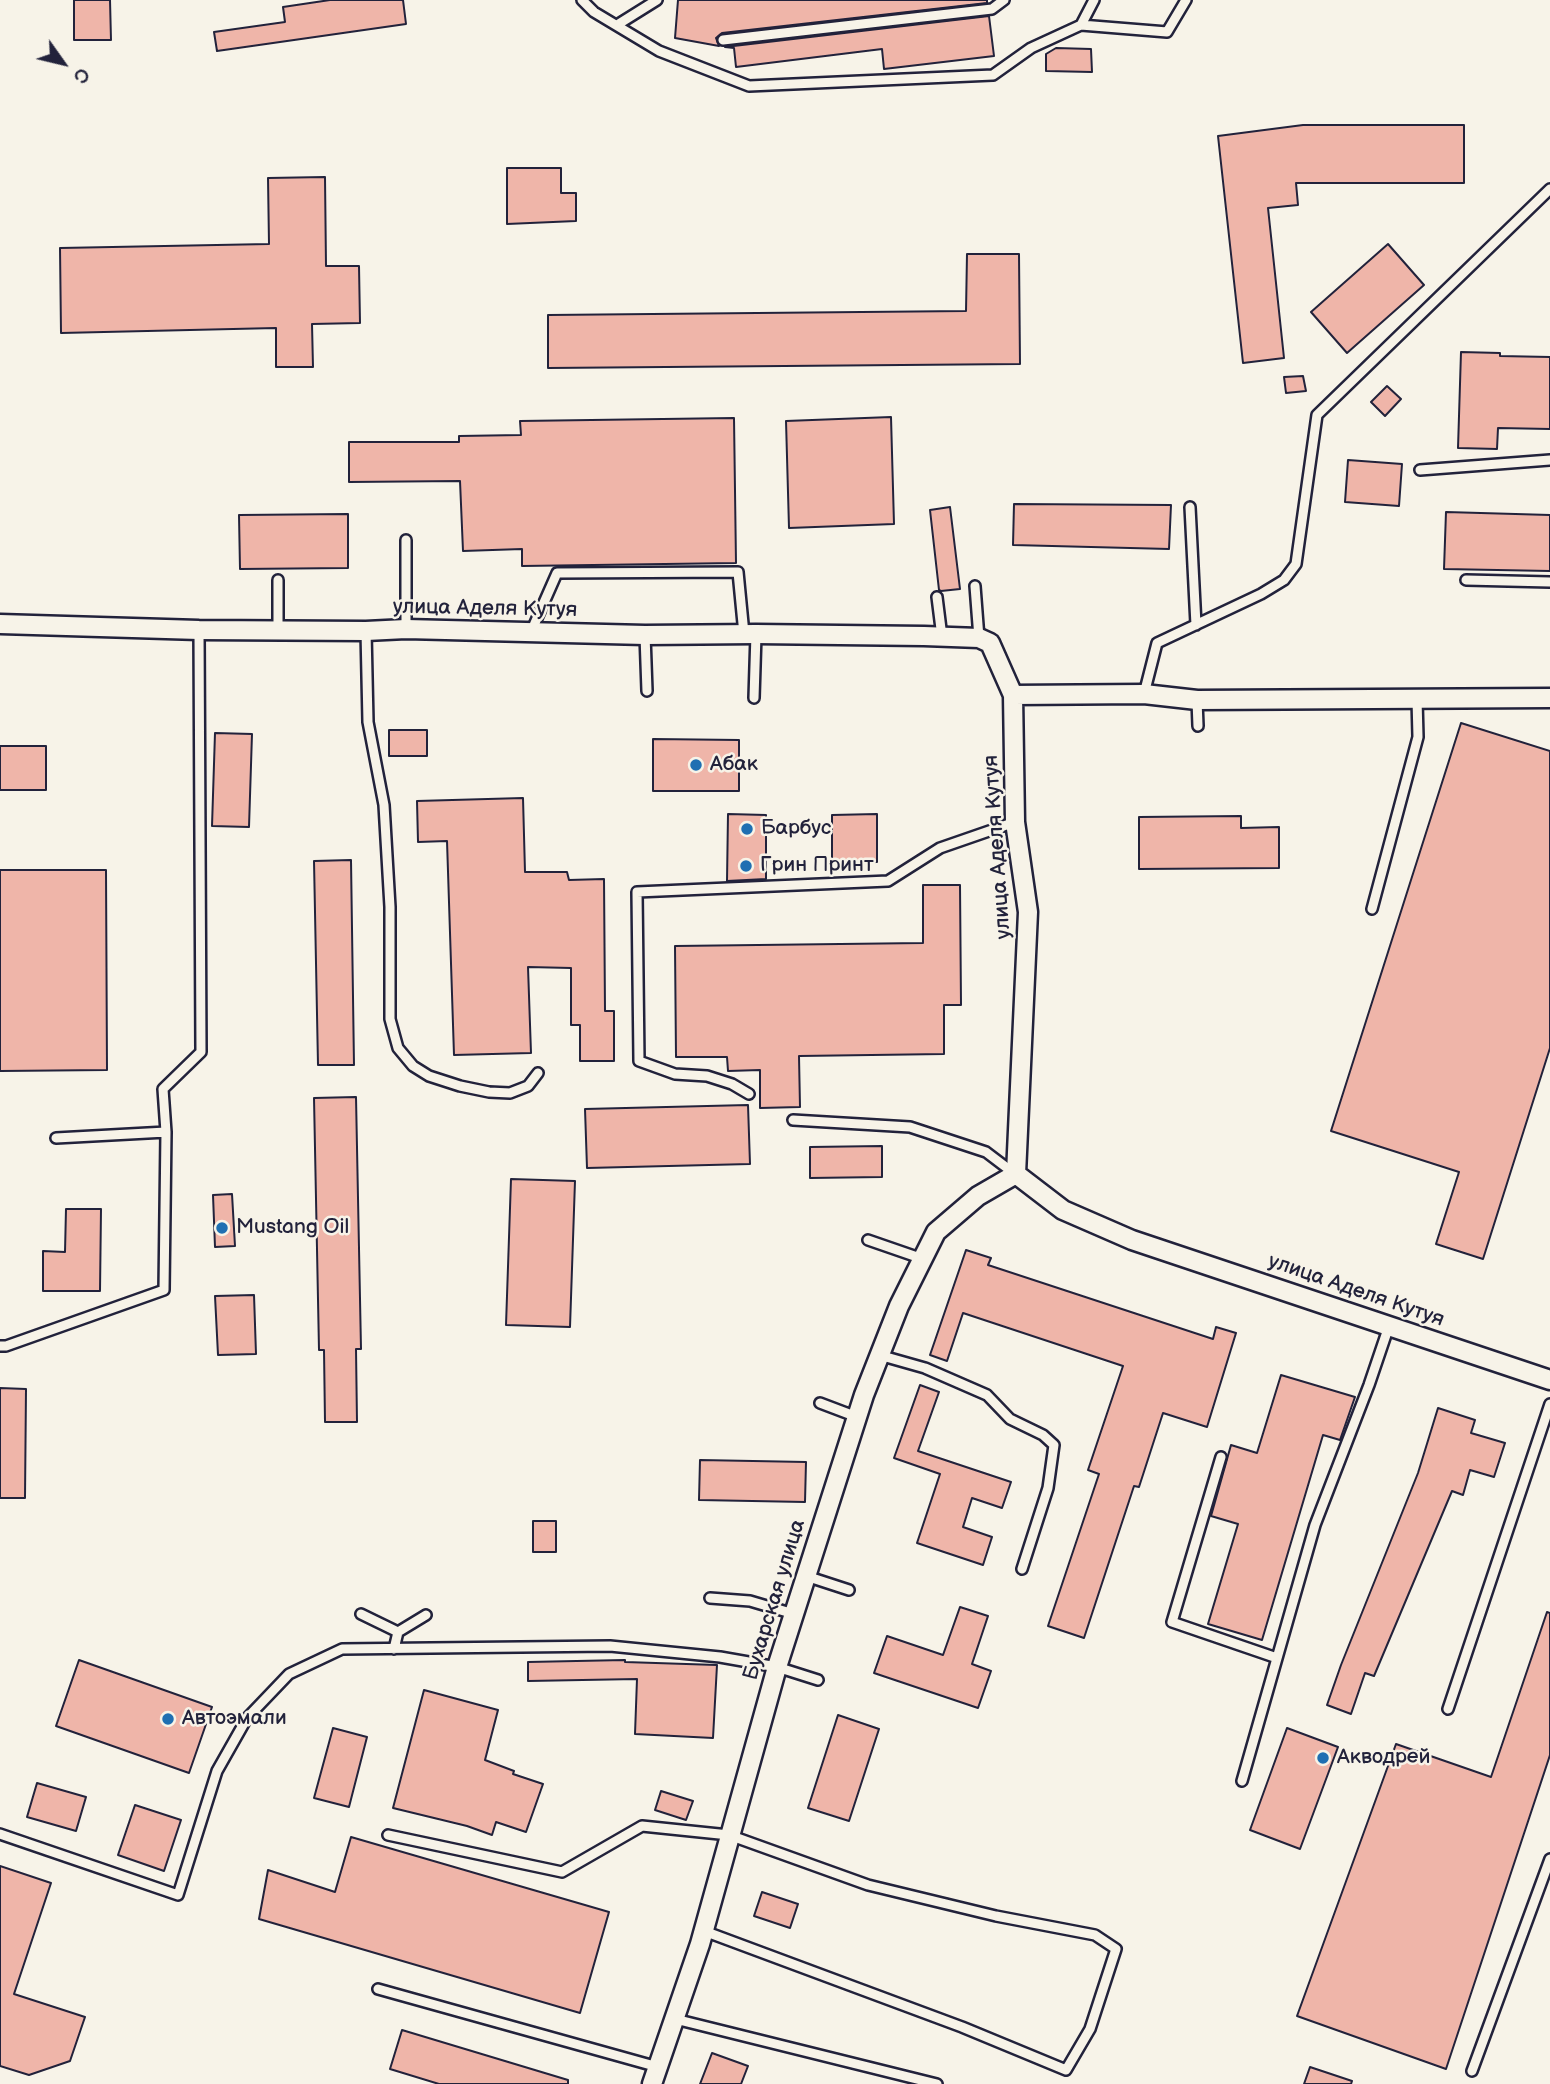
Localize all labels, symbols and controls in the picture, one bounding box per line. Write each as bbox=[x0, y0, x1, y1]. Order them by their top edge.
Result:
north arrow bbox=[28, 28, 98, 98]
text: С bbox=[68, 63, 94, 87]
street label: улица Аделя Кутуя bbox=[393, 595, 577, 623]
place label: Абак bbox=[710, 752, 758, 778]
street label: улица Аделя Кутуя bbox=[979, 754, 1017, 940]
marker: Абак bbox=[688, 757, 704, 773]
place label: Барбус bbox=[761, 816, 831, 842]
marker: Барбус bbox=[739, 821, 755, 837]
place label: Грин Принт bbox=[760, 853, 874, 879]
marker: Грин Принт bbox=[738, 858, 754, 874]
place label: Mustang Oil bbox=[236, 1215, 349, 1241]
marker: Mustang Oil bbox=[214, 1220, 230, 1236]
street label: улица Аделя Кутуя bbox=[1265, 1249, 1447, 1333]
street label: Бухарская улица bbox=[739, 1517, 811, 1683]
place label: Автоэмали bbox=[182, 1706, 287, 1732]
marker: Автоэмали bbox=[160, 1711, 176, 1727]
place label: Акводрей bbox=[1337, 1745, 1431, 1771]
marker: Акводрей bbox=[1315, 1750, 1331, 1766]

